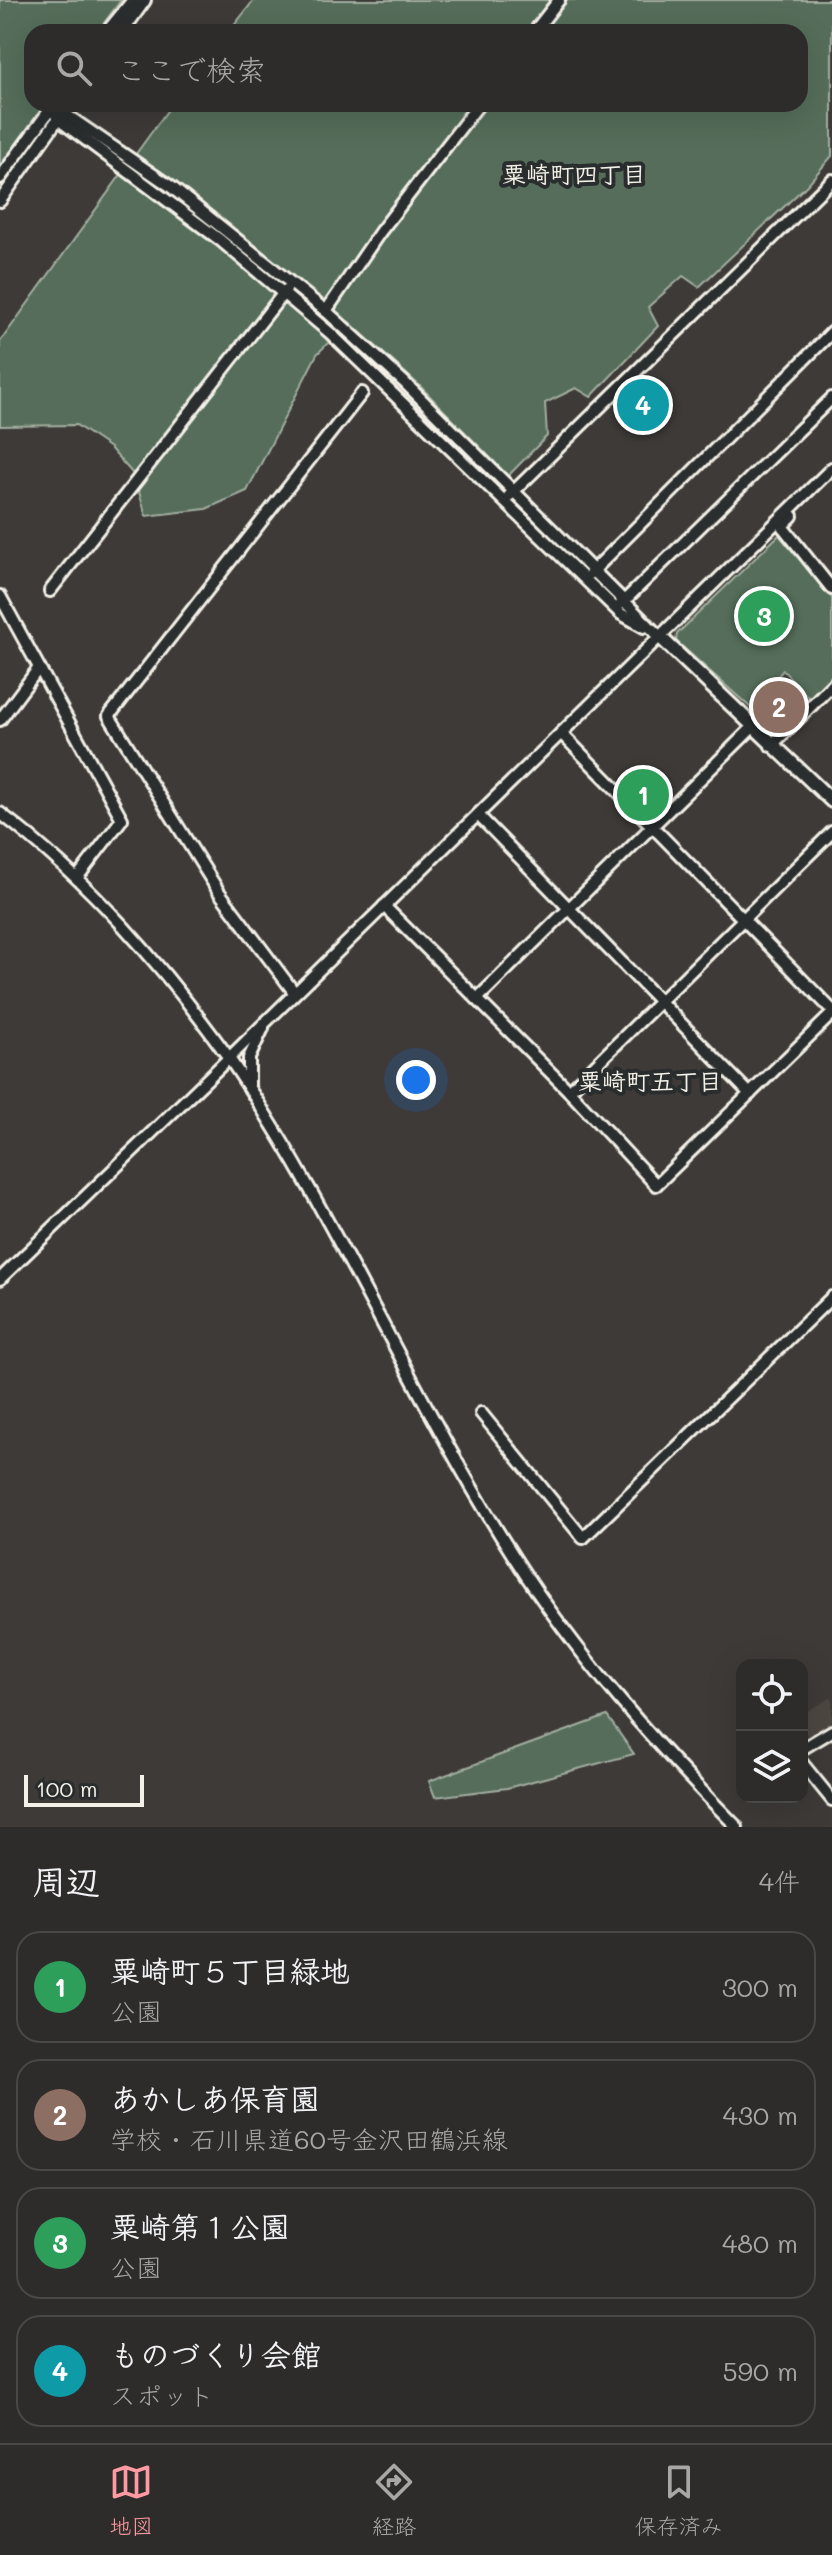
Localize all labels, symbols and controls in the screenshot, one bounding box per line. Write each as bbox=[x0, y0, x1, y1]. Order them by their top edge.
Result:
search box bbox=[24, 24, 808, 112]
icon: search bbox=[52, 46, 96, 90]
text: ここで検索 bbox=[116, 49, 266, 89]
district label: 粟崎町四丁目 bbox=[502, 158, 646, 189]
pin: 4 bbox=[617, 375, 669, 435]
pin: 3 bbox=[738, 586, 790, 646]
pin: 2 bbox=[753, 677, 805, 737]
pin: 1 bbox=[617, 765, 669, 825]
your location bbox=[396, 1060, 436, 1100]
district label: 粟崎町五丁目 bbox=[578, 1065, 722, 1096]
map controls bbox=[736, 1659, 808, 1803]
button: locate bbox=[736, 1659, 808, 1731]
button: layers bbox=[736, 1731, 808, 1803]
scale bar bbox=[24, 1771, 144, 1807]
text: 100 m bbox=[36, 1774, 98, 1803]
text: 周辺 bbox=[32, 1858, 100, 1903]
text: 4件 bbox=[759, 1864, 800, 1898]
text: 粟崎町５丁目緑地 bbox=[110, 1950, 350, 1990]
text: 1 bbox=[54, 1970, 66, 2004]
text: 300 m bbox=[722, 1970, 798, 2004]
text: 公園 bbox=[110, 1994, 162, 2028]
text: あかしあ保育園 bbox=[110, 2078, 320, 2118]
text: 2 bbox=[53, 2098, 67, 2132]
text: 430 m bbox=[722, 2098, 798, 2132]
text: 学校 · 石川県道60号金沢田鶴浜線 bbox=[110, 2122, 508, 2156]
text: 粟崎第１公園 bbox=[110, 2206, 290, 2246]
text: 3 bbox=[52, 2226, 68, 2260]
text: 480 m bbox=[722, 2226, 798, 2260]
text: 公園 bbox=[110, 2250, 162, 2284]
text: ものづくり会館 bbox=[110, 2334, 321, 2374]
text: 4 bbox=[52, 2354, 68, 2388]
text: 590 m bbox=[722, 2354, 798, 2388]
text: スポット bbox=[110, 2378, 214, 2412]
tab: 地図 bbox=[109, 2460, 153, 2540]
tab: 経路 bbox=[372, 2460, 416, 2540]
tab: 保存済み bbox=[635, 2460, 723, 2540]

